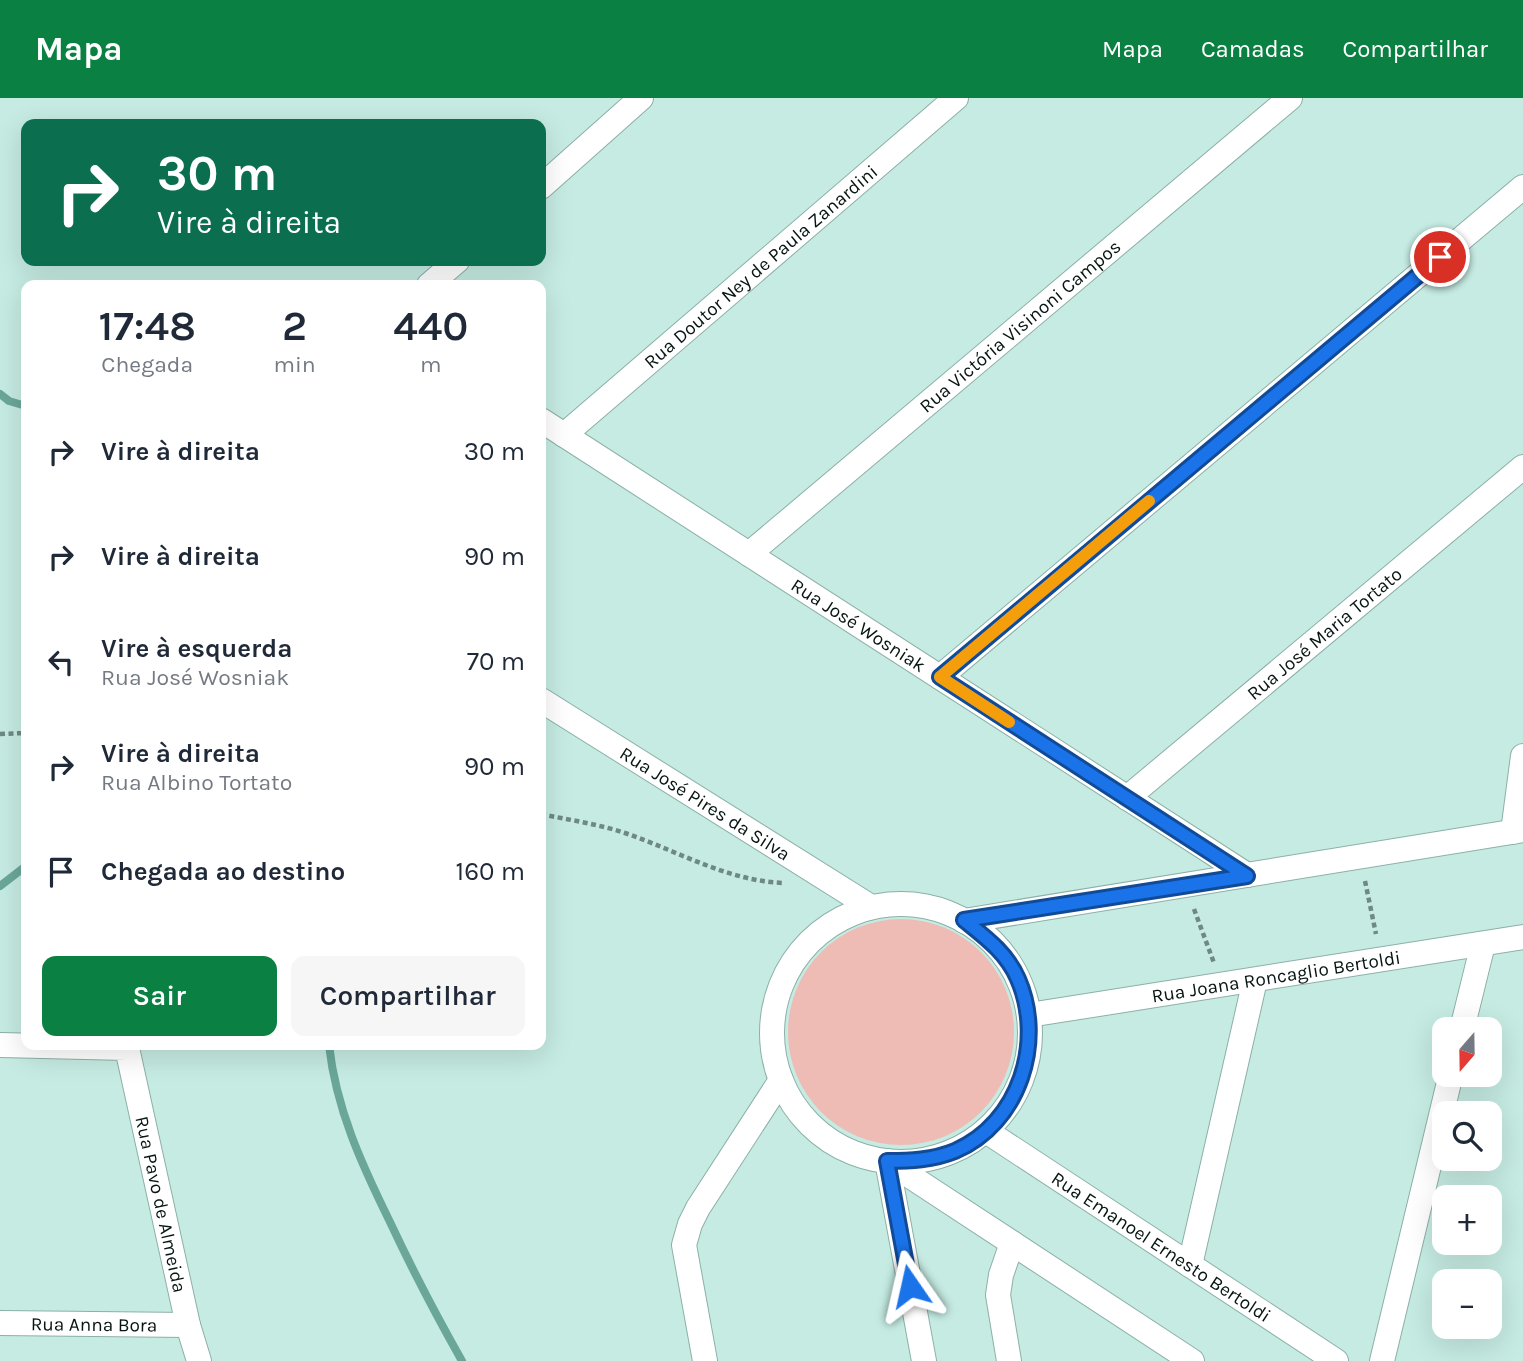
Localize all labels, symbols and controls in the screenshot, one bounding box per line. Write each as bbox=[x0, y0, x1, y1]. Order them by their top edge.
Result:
text: Mapa bbox=[35, 30, 123, 68]
text: Mapa bbox=[1102, 35, 1163, 63]
text: Camadas bbox=[1201, 35, 1305, 63]
text: Compartilhar bbox=[1343, 35, 1488, 63]
text: 30 m bbox=[157, 145, 277, 202]
icon: right bbox=[42, 147, 133, 238]
street label: Rua Doutor Ney de Paula Zanardini bbox=[640, 161, 882, 373]
text: Vire à direita bbox=[157, 204, 341, 241]
pin bbox=[1410, 227, 1470, 287]
street label: Rua Victória Visinoni Campos bbox=[915, 236, 1125, 418]
icon: arrive bbox=[1421, 238, 1459, 276]
text: 17:48 bbox=[98, 301, 196, 351]
text: 2 bbox=[282, 301, 307, 351]
text: 440 bbox=[393, 301, 468, 351]
text: Chegada bbox=[101, 351, 193, 378]
text: min bbox=[273, 351, 316, 378]
text: m bbox=[420, 351, 442, 378]
icon: right bbox=[42, 433, 80, 471]
text: Vire à direita bbox=[101, 436, 260, 467]
text: 30 m bbox=[464, 436, 525, 467]
icon: right bbox=[42, 538, 80, 576]
text: Vire à direita bbox=[101, 541, 260, 572]
text: 90 m bbox=[464, 541, 525, 572]
street label: Rua José Maria Tortato bbox=[1243, 563, 1407, 705]
street label: Rua José Wosniak bbox=[787, 574, 930, 677]
text: Vire à esquerda bbox=[101, 633, 292, 664]
icon: left bbox=[42, 643, 80, 681]
text: 70 m bbox=[467, 646, 525, 677]
text: Rua José Wosniak bbox=[101, 664, 289, 691]
text: Vire à direita bbox=[101, 738, 260, 769]
street label: Rua José Pires da Silva bbox=[616, 742, 794, 865]
icon: right bbox=[42, 748, 80, 786]
text: 90 m bbox=[464, 751, 525, 782]
text: Rua Albino Tortato bbox=[101, 769, 292, 796]
icon: arrive bbox=[42, 853, 80, 891]
text: Chegada ao destino bbox=[101, 856, 345, 887]
text: 160 m bbox=[456, 856, 525, 887]
street label: Rua Joana Roncaglio Bertoldi bbox=[1150, 946, 1402, 1007]
button: Sair bbox=[42, 956, 277, 1036]
button: Compartilhar bbox=[291, 956, 525, 1036]
north arrow bbox=[1432, 1017, 1502, 1087]
map controls bbox=[1432, 1017, 1502, 1339]
button: search bbox=[1432, 1101, 1502, 1171]
street label: Rua Pavo de Almeida bbox=[130, 1114, 191, 1295]
street label: Rua Emanoel Ernesto Bertoldi bbox=[1047, 1167, 1275, 1327]
button: + bbox=[1432, 1185, 1502, 1255]
position arrow bbox=[873, 1249, 947, 1323]
button: − bbox=[1432, 1269, 1502, 1339]
street label: Rua Anna Bora bbox=[31, 1313, 157, 1337]

